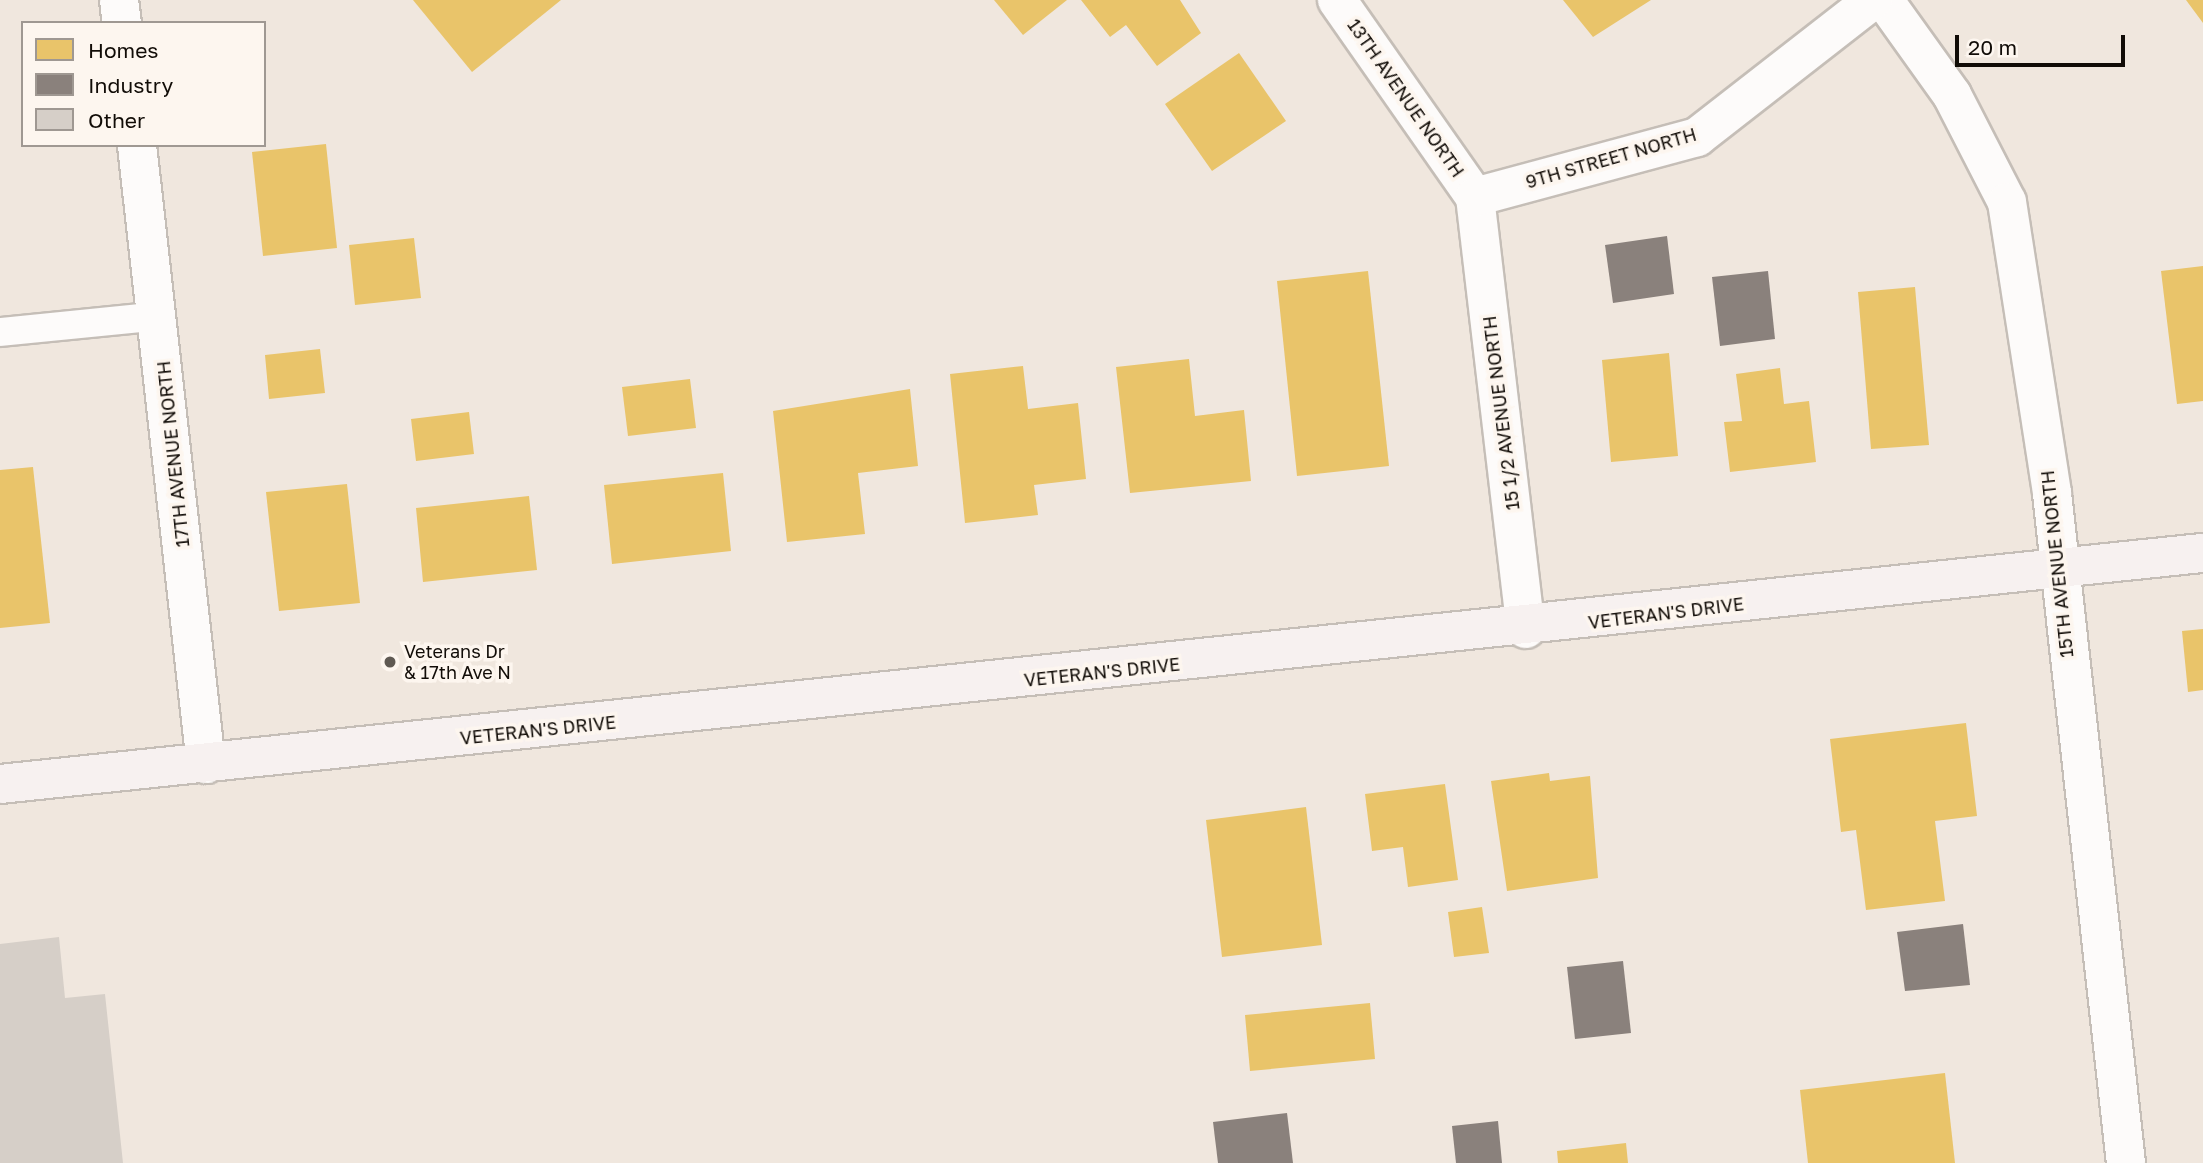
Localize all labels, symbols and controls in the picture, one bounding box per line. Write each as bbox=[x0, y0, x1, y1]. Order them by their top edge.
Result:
street label: 13TH AVENUE NORTH bbox=[1343, 15, 1469, 181]
legend bbox=[21, 21, 266, 147]
scale bar bbox=[1958, 21, 2128, 65]
text: 20 m bbox=[1968, 34, 2017, 60]
text: Homes bbox=[88, 37, 158, 63]
text: Industry bbox=[88, 72, 173, 98]
text: Other bbox=[88, 107, 145, 133]
street label: 9TH STREET NORTH bbox=[1523, 123, 1699, 193]
street label: 15 1/2 AVENUE NORTH bbox=[1478, 315, 1524, 511]
street label: 17TH AVENUE NORTH bbox=[152, 360, 194, 548]
street label: 15TH AVENUE NORTH bbox=[2036, 469, 2078, 659]
street label: VETERAN'S DRIVE bbox=[1587, 593, 1745, 633]
place label: Veterans Dr & 17th Ave N bbox=[404, 641, 511, 684]
street label: VETERAN'S DRIVE bbox=[1023, 653, 1181, 691]
marker: Veterans Dr & 17th Ave N bbox=[382, 654, 398, 670]
street label: VETERAN'S DRIVE bbox=[459, 711, 617, 749]

